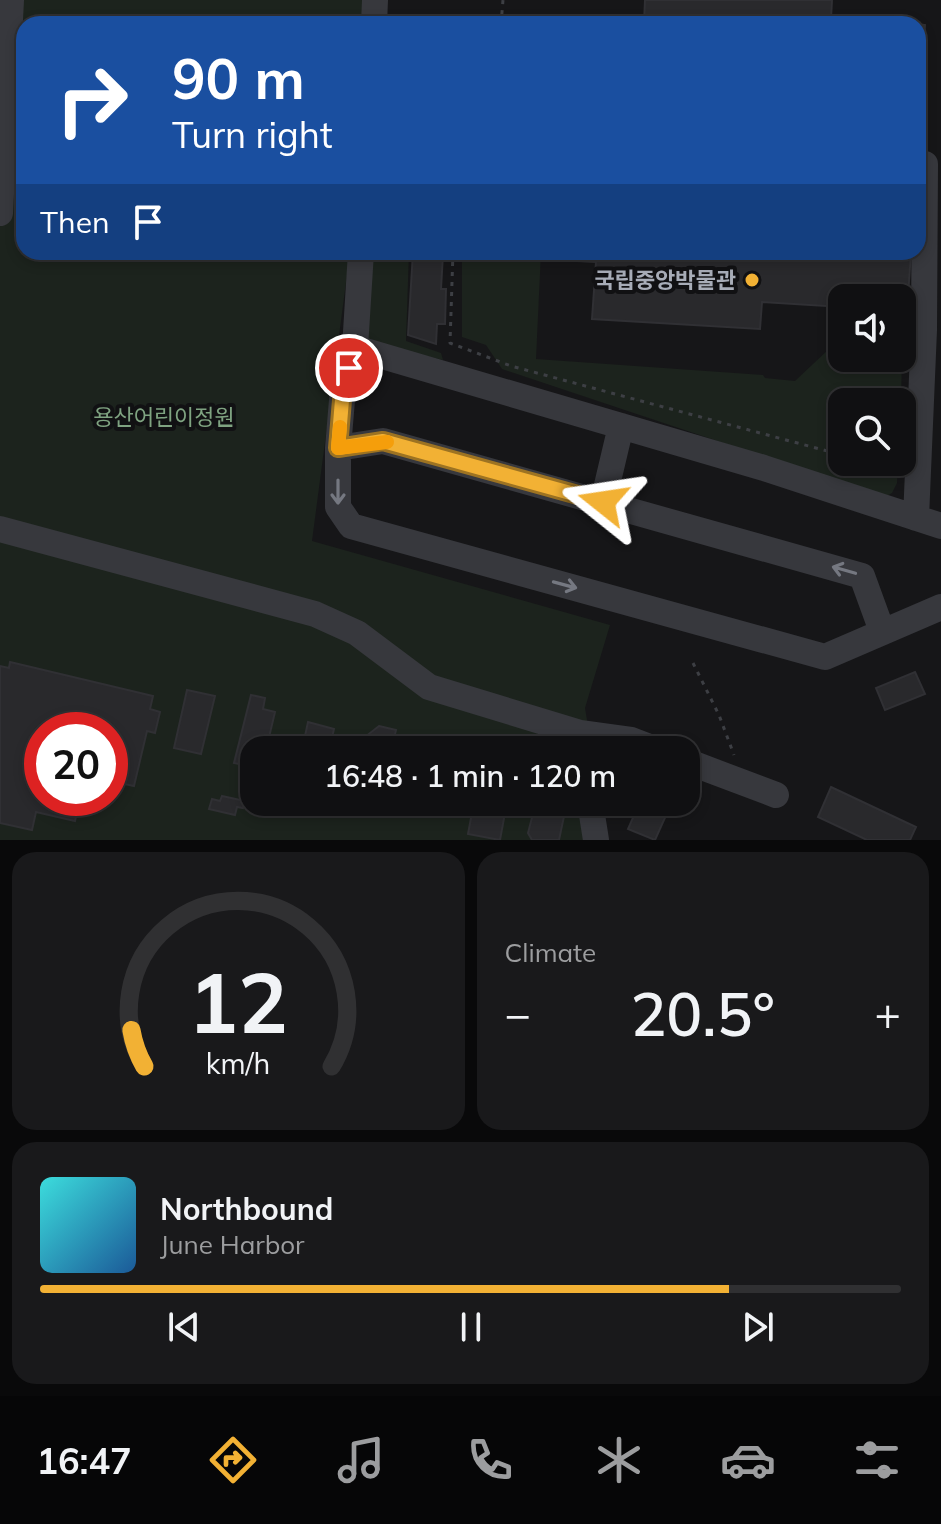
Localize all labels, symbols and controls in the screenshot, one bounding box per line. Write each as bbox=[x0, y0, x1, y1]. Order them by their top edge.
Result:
text: 90 m bbox=[172, 43, 305, 113]
icon: right bbox=[40, 48, 144, 152]
text: Turn right bbox=[172, 112, 333, 157]
icon: arrive bbox=[126, 200, 170, 244]
text: Then bbox=[40, 203, 110, 241]
place label: 국립중앙박물관 bbox=[594, 266, 736, 294]
marker: 국립중앙박물관 bbox=[743, 271, 761, 289]
map controls bbox=[828, 284, 916, 476]
button: sound bbox=[828, 284, 916, 372]
pin bbox=[315, 334, 383, 402]
icon: arrive bbox=[327, 346, 371, 390]
button: search bbox=[828, 388, 916, 476]
park label: 용산어린이정원 bbox=[93, 403, 235, 431]
position arrow bbox=[561, 460, 645, 544]
one-way arrow bbox=[330, 478, 346, 505]
one-way arrow bbox=[832, 562, 858, 577]
one-way arrow bbox=[552, 578, 578, 593]
speed limit sign: 20 bbox=[24, 712, 128, 816]
text: 16:48 · 1 min · 120 m bbox=[324, 757, 616, 795]
text: Climate bbox=[505, 936, 596, 969]
text: 12 bbox=[188, 949, 288, 1054]
text: 20.5° bbox=[630, 976, 775, 1051]
text: − bbox=[505, 986, 531, 1041]
text: + bbox=[875, 986, 901, 1041]
text: km/h bbox=[206, 1045, 271, 1081]
text: Northbound bbox=[160, 1190, 333, 1228]
text: June Harbor bbox=[160, 1228, 305, 1261]
icon: previous bbox=[162, 1305, 206, 1349]
icon: pause bbox=[449, 1305, 493, 1349]
icon: next bbox=[736, 1305, 780, 1349]
icon: directions bbox=[205, 1432, 261, 1488]
icon: music bbox=[333, 1432, 389, 1488]
icon: phone bbox=[462, 1432, 518, 1488]
icon: climate bbox=[591, 1432, 647, 1488]
icon: car bbox=[720, 1432, 776, 1488]
icon: filters bbox=[849, 1432, 905, 1488]
text: 16:47 bbox=[36, 1438, 132, 1483]

